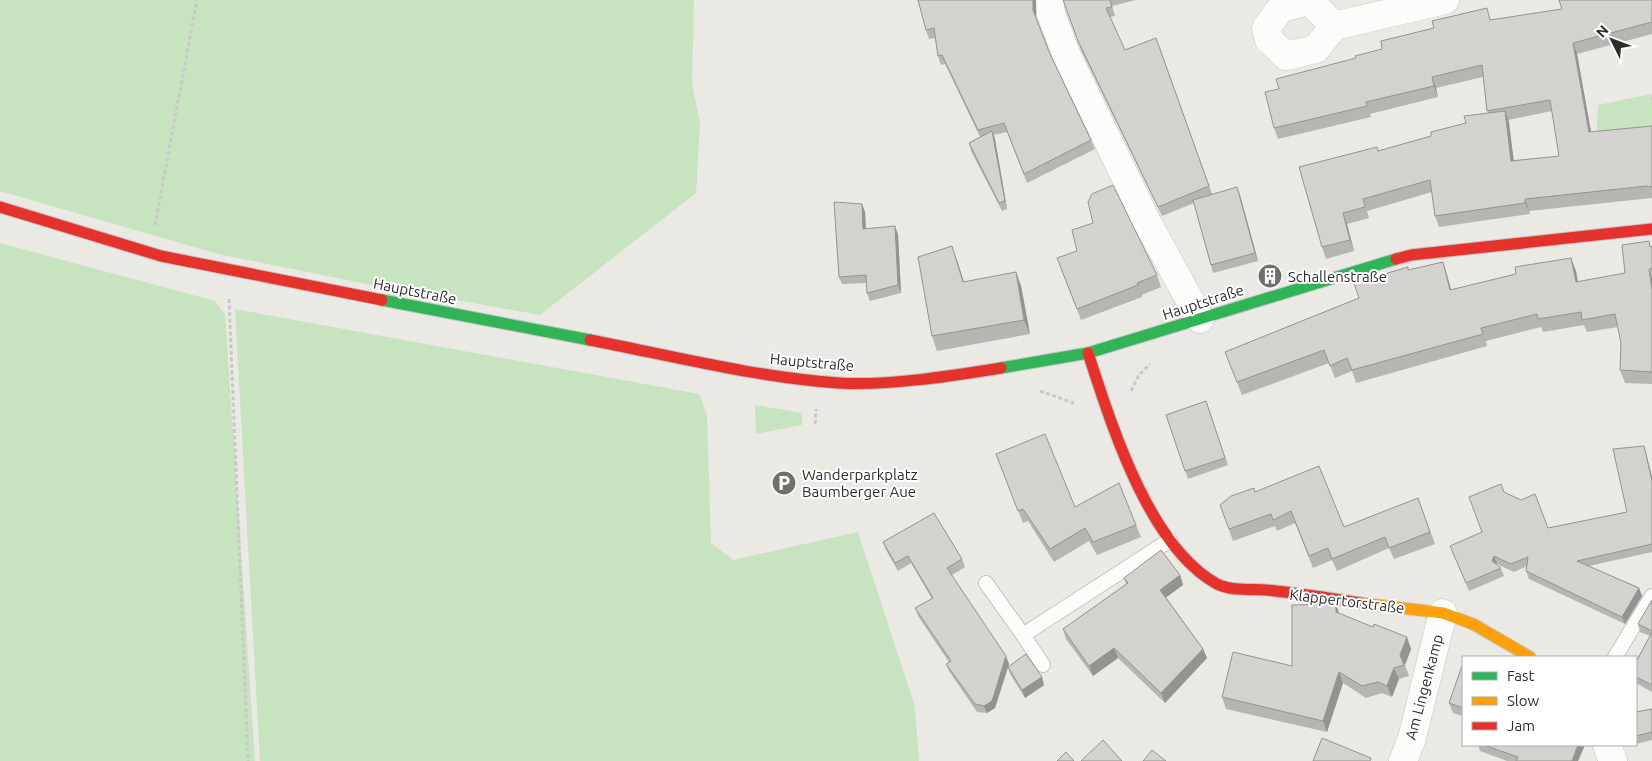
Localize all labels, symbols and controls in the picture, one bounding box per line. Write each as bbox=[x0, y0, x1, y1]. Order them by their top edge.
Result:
north arrow bbox=[1587, 15, 1637, 65]
text: N bbox=[1593, 22, 1612, 41]
building icon: Schallenstraße bbox=[1257, 263, 1283, 289]
place label: Schallenstraße bbox=[1288, 268, 1387, 285]
street label: Hauptstraße bbox=[372, 275, 458, 307]
street label: Hauptstraße bbox=[1160, 281, 1246, 323]
street label: Hauptstraße bbox=[769, 350, 855, 374]
place label: Wanderparkplatz Baumberger Aue bbox=[802, 466, 918, 500]
parking icon: Wanderparkplatz Baumberger Aue bbox=[771, 470, 797, 496]
street label: Klappertorstraße bbox=[1289, 586, 1405, 616]
street label: Am Lingenkamp bbox=[1402, 632, 1446, 742]
legend bbox=[1462, 656, 1637, 746]
text: Fast bbox=[1507, 667, 1535, 684]
text: Slow bbox=[1507, 692, 1540, 709]
text: Jam bbox=[1507, 717, 1535, 734]

